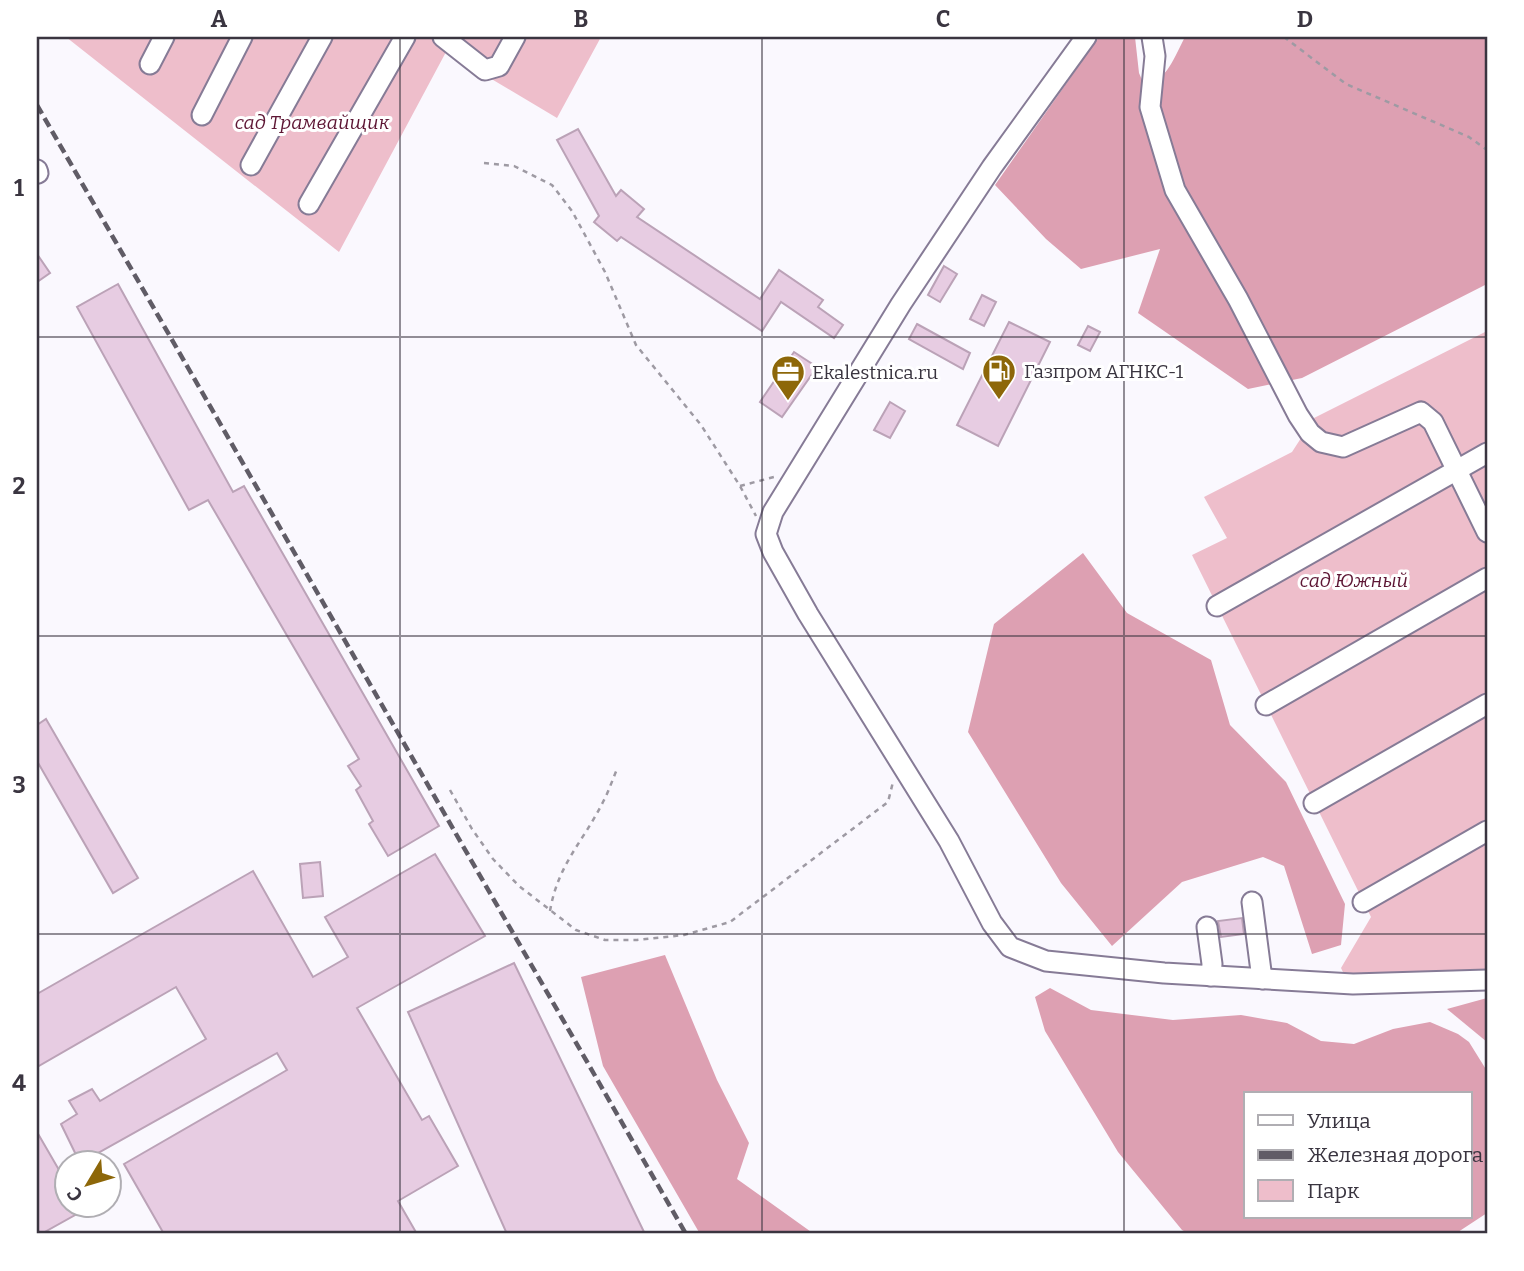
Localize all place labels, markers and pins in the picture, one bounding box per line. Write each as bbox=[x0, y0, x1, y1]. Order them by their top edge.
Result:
fuel station icon: Газпром АГНКС-1 bbox=[980, 352, 1018, 401]
office icon: Ekalestnica.ru bbox=[769, 353, 807, 402]
place label: Газпром АГНКС-1 bbox=[1024, 360, 1184, 383]
place label: Ekalestnica.ru bbox=[812, 361, 938, 384]

